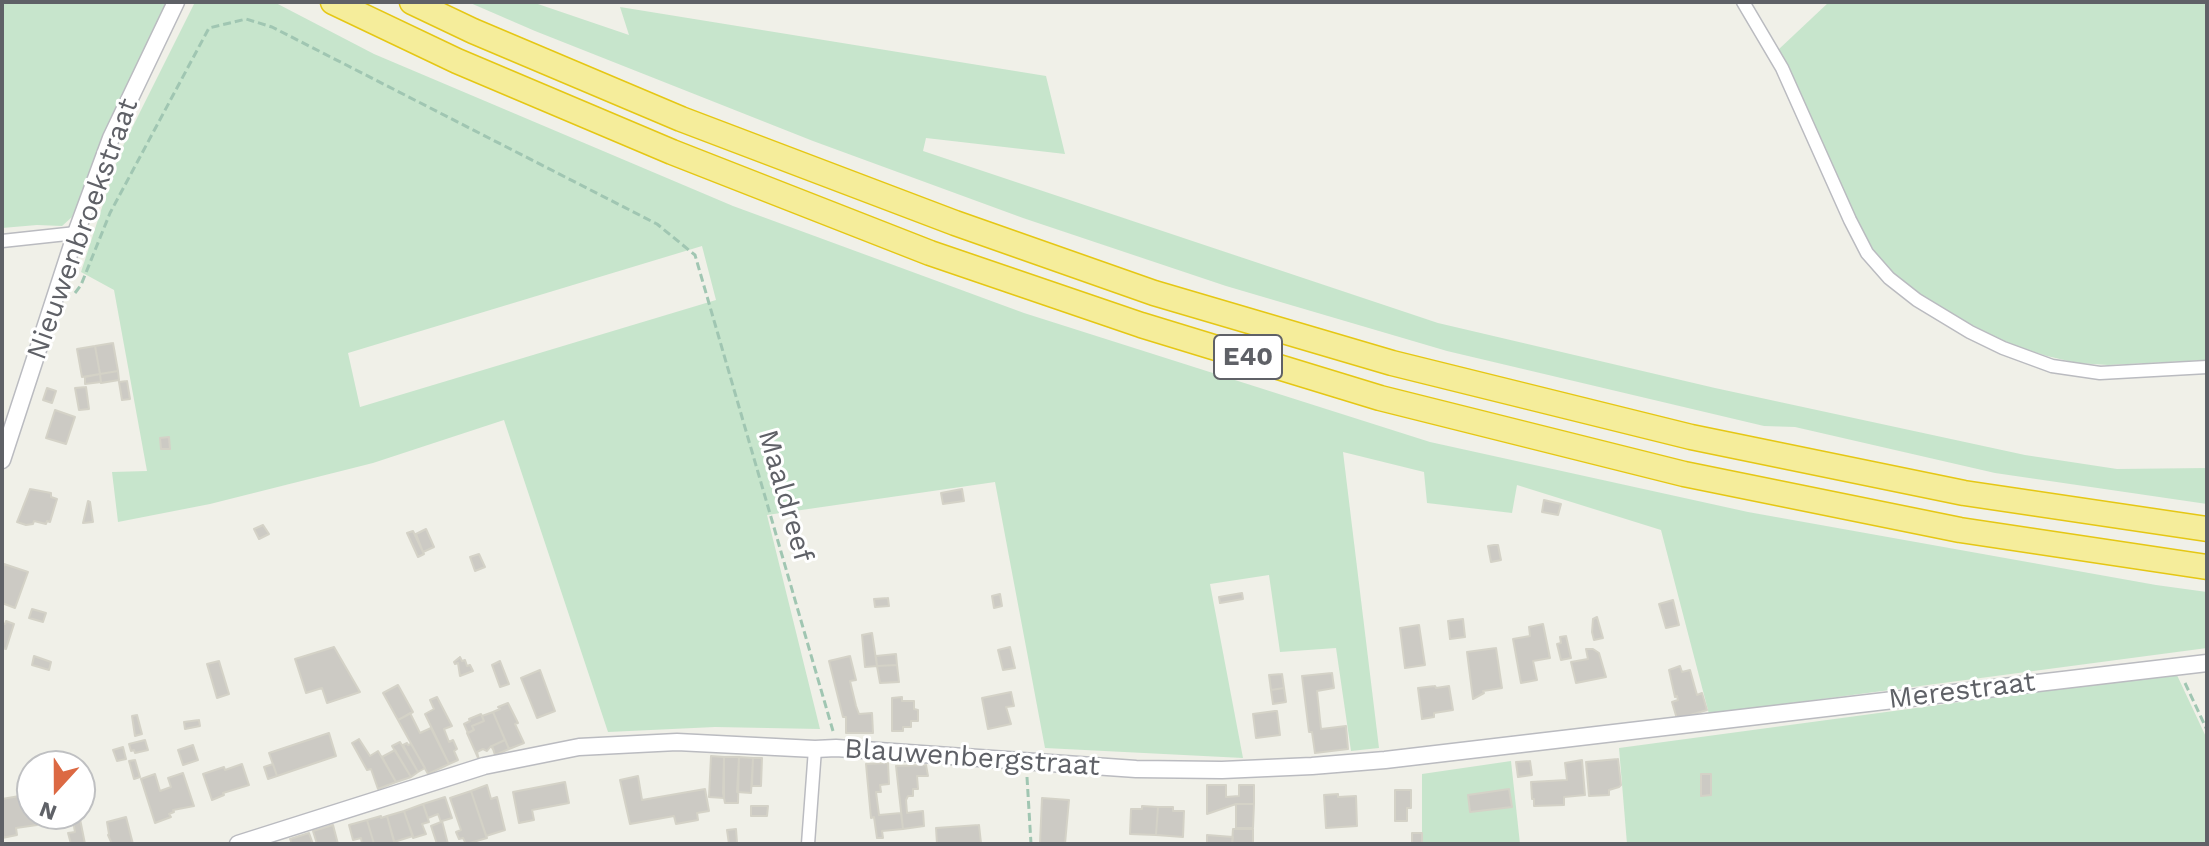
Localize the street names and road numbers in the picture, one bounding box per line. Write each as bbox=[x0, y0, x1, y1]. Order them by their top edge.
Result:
street label: Nieuwenbroekstraat bbox=[20, 94, 146, 364]
road number: E40 bbox=[1214, 335, 1282, 379]
street label: Maaldreef bbox=[750, 426, 820, 566]
street label: Merestraat bbox=[1887, 665, 2037, 717]
street label: Blauwenbergstraat bbox=[843, 732, 1101, 784]

